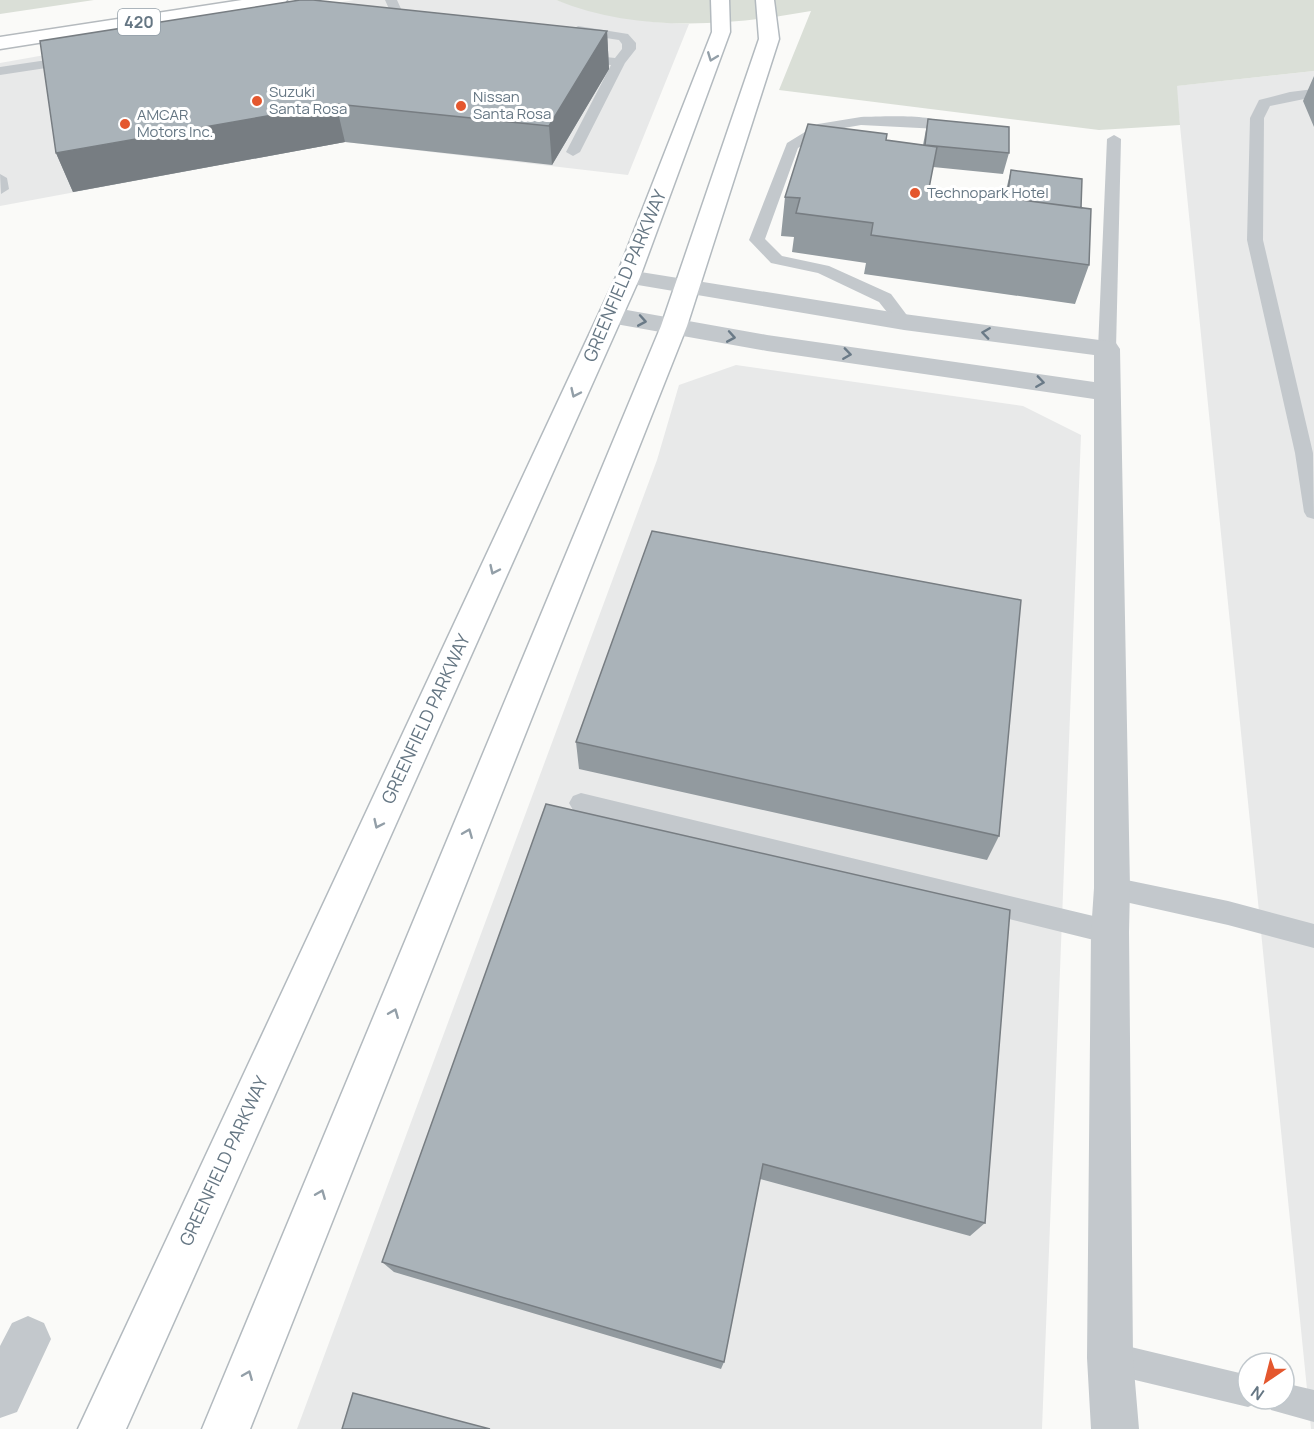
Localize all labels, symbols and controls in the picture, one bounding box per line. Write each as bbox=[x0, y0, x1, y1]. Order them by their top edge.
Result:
road number: 420 bbox=[118, 9, 160, 35]
one-way arrow bbox=[706, 51, 719, 62]
place label: Suzuki Santa Rosa bbox=[269, 81, 347, 119]
place label: Nissan Santa Rosa bbox=[473, 86, 551, 124]
marker: Suzuki Santa Rosa bbox=[250, 94, 264, 108]
marker: Nissan Santa Rosa bbox=[454, 99, 468, 113]
place label: AMCAR Motors Inc. bbox=[137, 104, 213, 142]
marker: AMCAR Motors Inc. bbox=[118, 117, 132, 131]
place label: Technopark Hotel bbox=[927, 182, 1049, 203]
street label: GREENFIELD PARKWAY bbox=[577, 185, 672, 365]
marker: Technopark Hotel bbox=[908, 186, 922, 200]
one-way arrow bbox=[637, 314, 647, 327]
one-way arrow bbox=[982, 327, 991, 339]
one-way arrow bbox=[727, 330, 736, 342]
one-way arrow bbox=[843, 348, 852, 360]
one-way arrow bbox=[1036, 376, 1045, 388]
one-way arrow bbox=[570, 386, 582, 397]
one-way arrow bbox=[489, 564, 501, 575]
street label: GREENFIELD PARKWAY bbox=[375, 629, 475, 807]
one-way arrow bbox=[373, 818, 385, 829]
one-way arrow bbox=[461, 828, 473, 839]
one-way arrow bbox=[387, 1009, 400, 1019]
street label: GREENFIELD PARKWAY bbox=[173, 1071, 273, 1249]
one-way arrow bbox=[314, 1189, 326, 1200]
north arrow bbox=[1236, 1351, 1296, 1411]
one-way arrow bbox=[241, 1370, 253, 1381]
text: N bbox=[1246, 1381, 1268, 1406]

